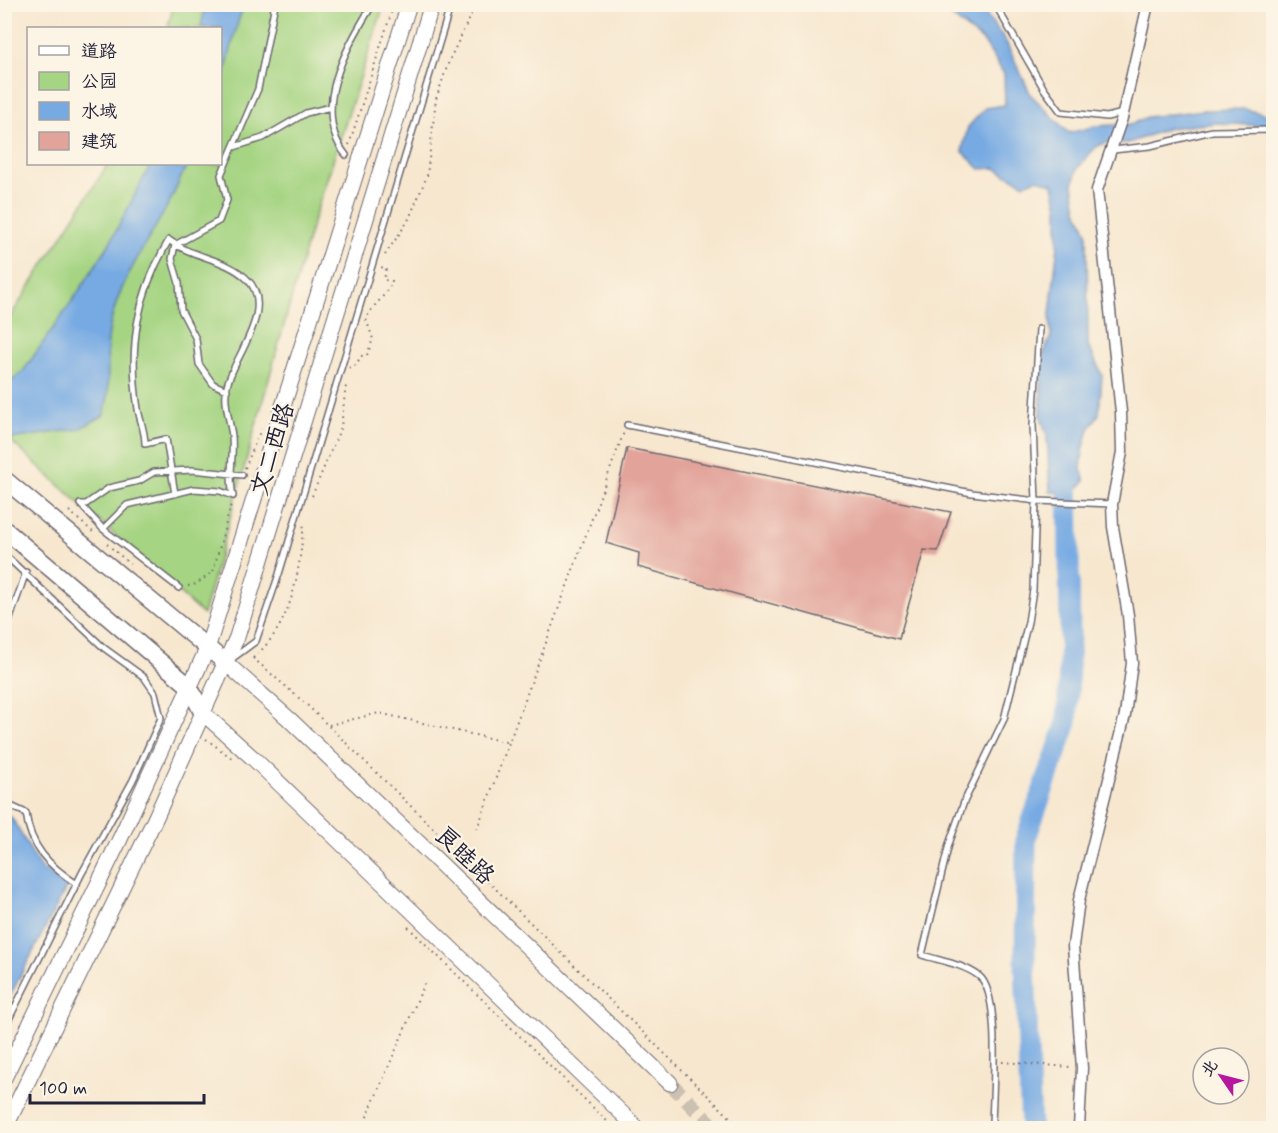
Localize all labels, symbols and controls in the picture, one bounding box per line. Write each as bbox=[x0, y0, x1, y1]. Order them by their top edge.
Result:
legend bbox=[27, 27, 222, 165]
text: 道路 bbox=[81, 40, 117, 64]
text: 公园 bbox=[81, 70, 117, 94]
text: 水域 bbox=[81, 100, 117, 124]
text: 建筑 bbox=[81, 130, 117, 154]
street label: 文二西路 bbox=[245, 399, 302, 500]
street label: 良睦路 bbox=[427, 820, 501, 892]
north arrow bbox=[1191, 1046, 1251, 1106]
text: 北 bbox=[1197, 1056, 1223, 1081]
scale bar bbox=[30, 1067, 204, 1105]
text: 100 m bbox=[39, 1077, 87, 1101]

